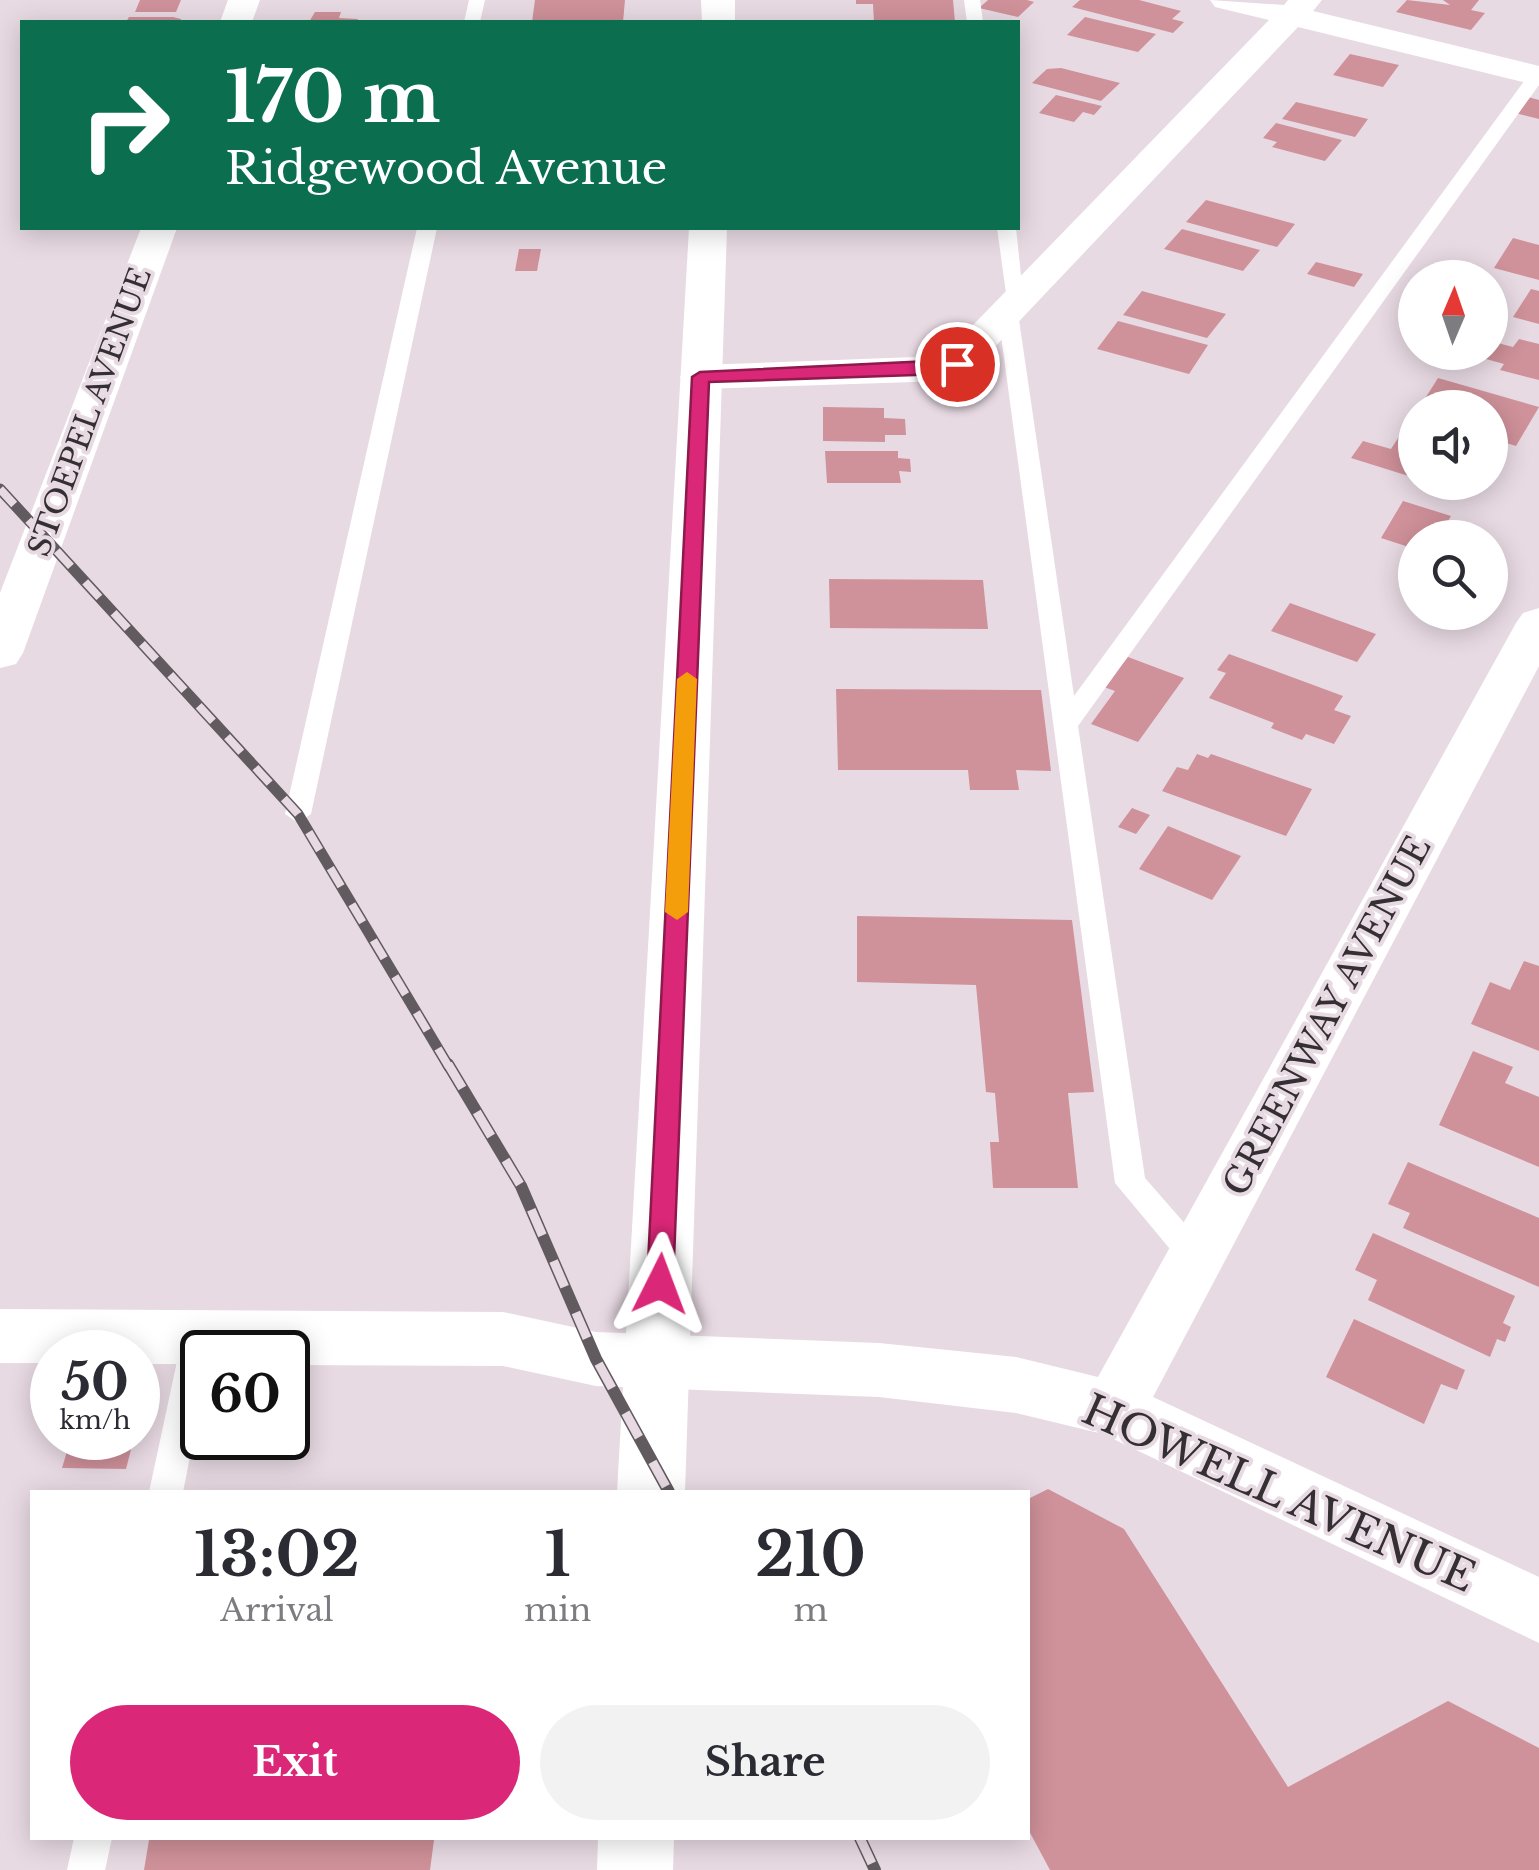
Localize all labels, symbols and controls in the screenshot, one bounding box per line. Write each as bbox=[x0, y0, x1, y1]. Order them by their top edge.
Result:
text: 170 m bbox=[225, 54, 441, 141]
icon: right bbox=[60, 60, 190, 190]
text: Ridgewood Avenue bbox=[225, 140, 667, 196]
north arrow bbox=[1398, 260, 1508, 370]
map controls bbox=[1398, 260, 1508, 630]
street label: STOEPEL AVENUE bbox=[20, 263, 159, 561]
pin bbox=[915, 322, 1000, 407]
icon: arrive bbox=[930, 337, 985, 392]
button: sound bbox=[1398, 390, 1508, 500]
button: search bbox=[1398, 520, 1508, 630]
street label: GREENWAY AVENUE bbox=[1213, 829, 1440, 1203]
position arrow bbox=[608, 1232, 712, 1336]
speed limit sign: 60 bbox=[180, 1330, 310, 1460]
text: 50 bbox=[61, 1351, 129, 1414]
street label: HOWELL AVENUE bbox=[1075, 1383, 1483, 1603]
text: km/h bbox=[60, 1405, 130, 1436]
text: 13:02 bbox=[194, 1518, 360, 1592]
text: 1 bbox=[545, 1518, 571, 1592]
text: 210 bbox=[755, 1518, 866, 1592]
text: Arrival bbox=[220, 1590, 334, 1630]
text: min bbox=[524, 1590, 591, 1630]
text: m bbox=[793, 1590, 828, 1630]
button: Exit bbox=[70, 1705, 520, 1820]
button: Share bbox=[540, 1705, 990, 1820]

